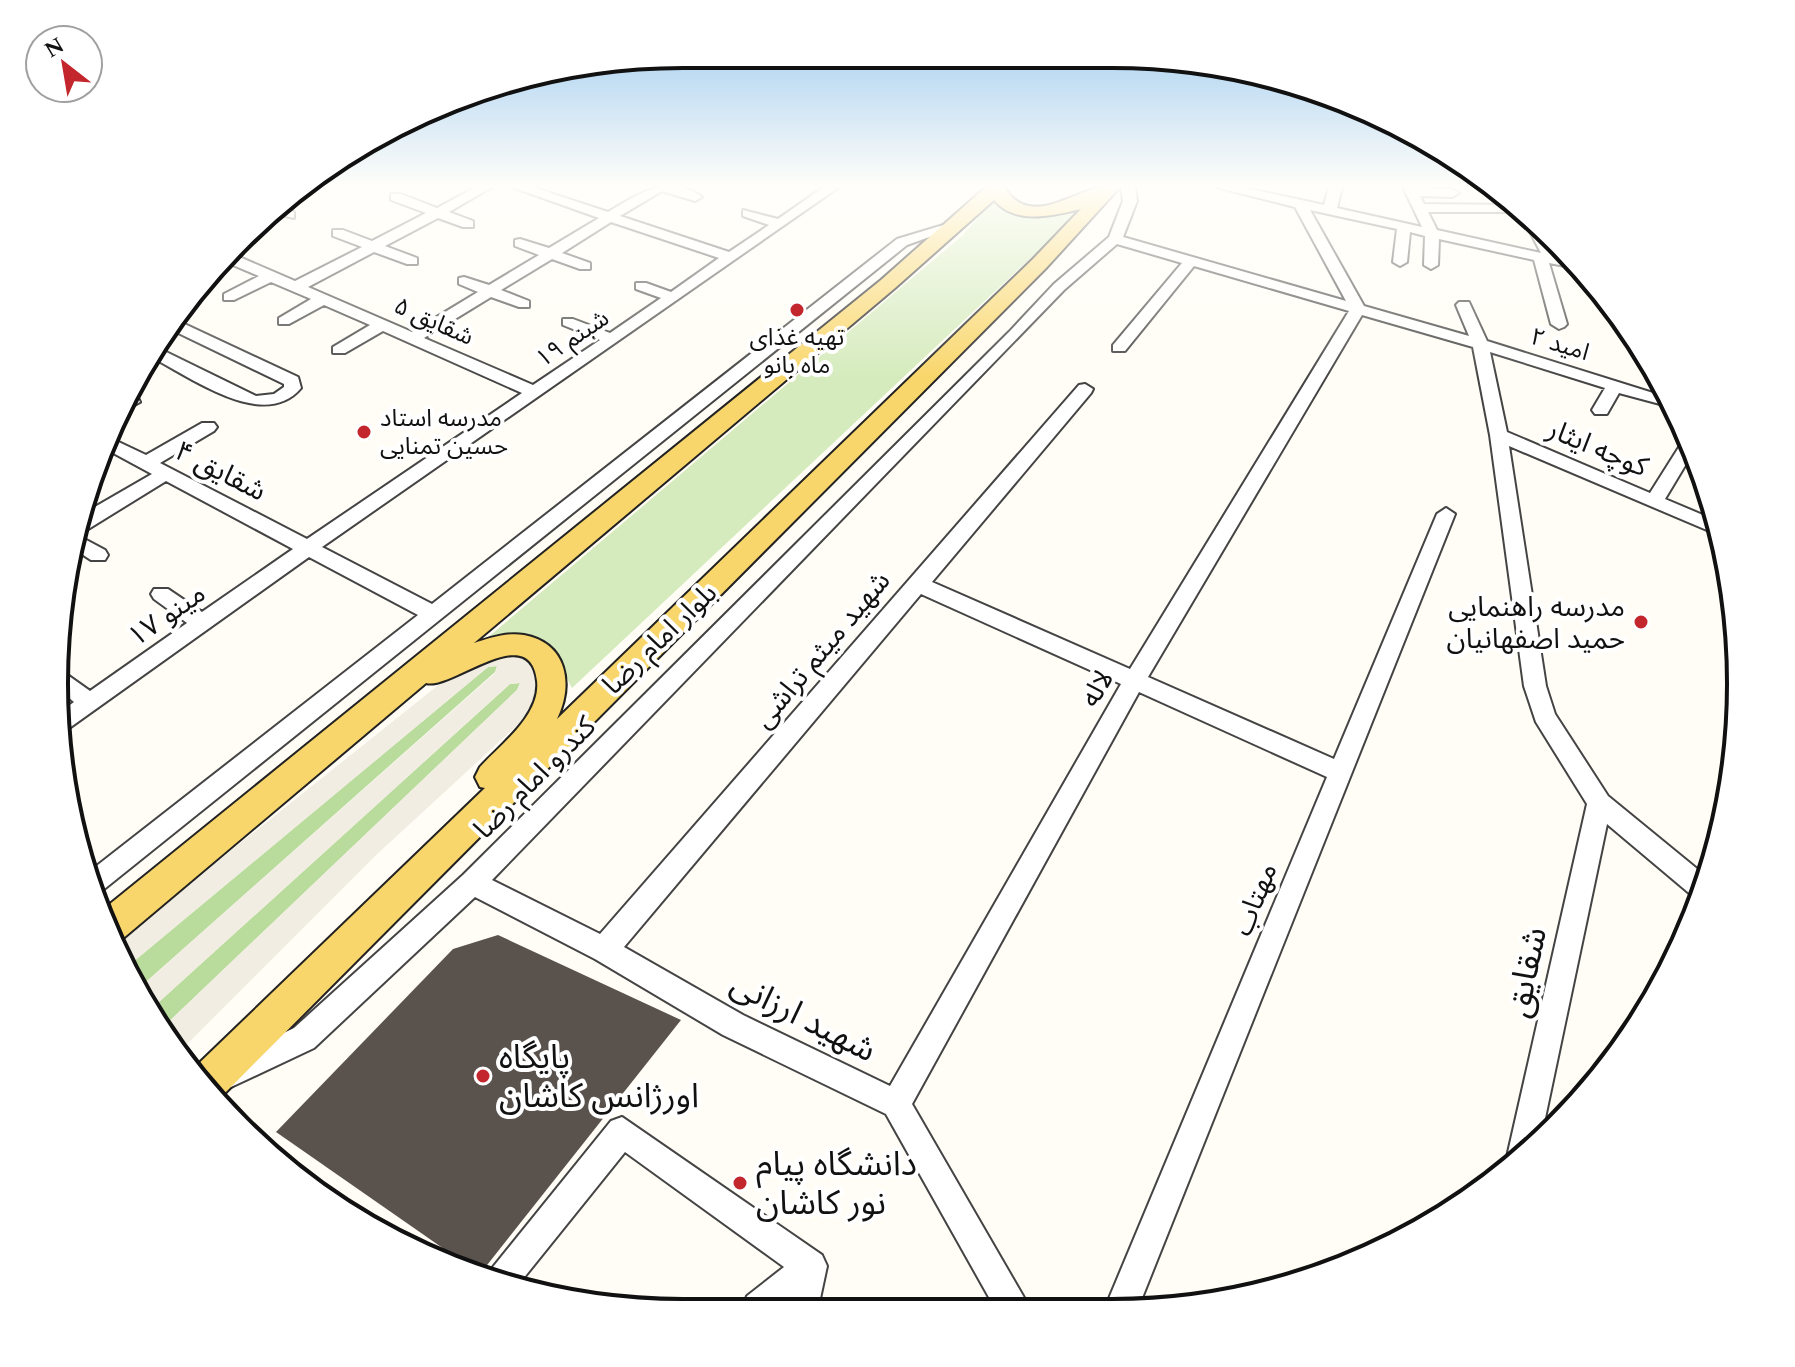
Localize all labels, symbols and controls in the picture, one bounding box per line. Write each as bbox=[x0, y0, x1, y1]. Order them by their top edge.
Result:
north arrow bbox=[24, 24, 104, 104]
text: N bbox=[38, 29, 71, 67]
street label: شقایق ۵ bbox=[388, 288, 479, 355]
street label: شبنم ۱۹ bbox=[528, 301, 617, 377]
marker: تهیه غذای ماه بانو bbox=[788, 301, 806, 319]
street label: امید ۲ bbox=[1526, 319, 1594, 371]
place label: تهیه غذای ماه بانو bbox=[750, 320, 844, 384]
place label: مدرسه استاد حسین تمنایی bbox=[380, 401, 508, 465]
street label: کوچه ایثار bbox=[1539, 408, 1655, 489]
marker: مدرسه استاد حسین تمنایی bbox=[355, 423, 373, 441]
street label: شقایق ۴ bbox=[167, 430, 274, 513]
street label: شهید میثم تراشی bbox=[743, 562, 901, 738]
street label: مینو ۱۷ bbox=[119, 573, 215, 658]
street label: بلوار امام رضا bbox=[593, 573, 728, 705]
place label: مدرسه راهنمایی حمید اصفهانیان bbox=[1447, 586, 1625, 661]
marker: مدرسه راهنمایی حمید اصفهانیان bbox=[1632, 613, 1650, 631]
street label: لاله bbox=[1069, 662, 1125, 716]
street label: کندرو امام رضا bbox=[464, 706, 607, 849]
street label: مهتاب bbox=[1221, 857, 1289, 943]
street label: شقایق bbox=[1492, 922, 1562, 1022]
street label: شهید ارزانی bbox=[721, 959, 885, 1077]
place label: پایگاه اورژانس کاشان bbox=[499, 1032, 699, 1123]
marker: پایگاه اورژانس کاشان bbox=[474, 1067, 492, 1085]
place label: دانشگاه پیام نور کاشان bbox=[756, 1139, 917, 1230]
marker: دانشگاه پیام نور کاشان bbox=[731, 1174, 749, 1192]

